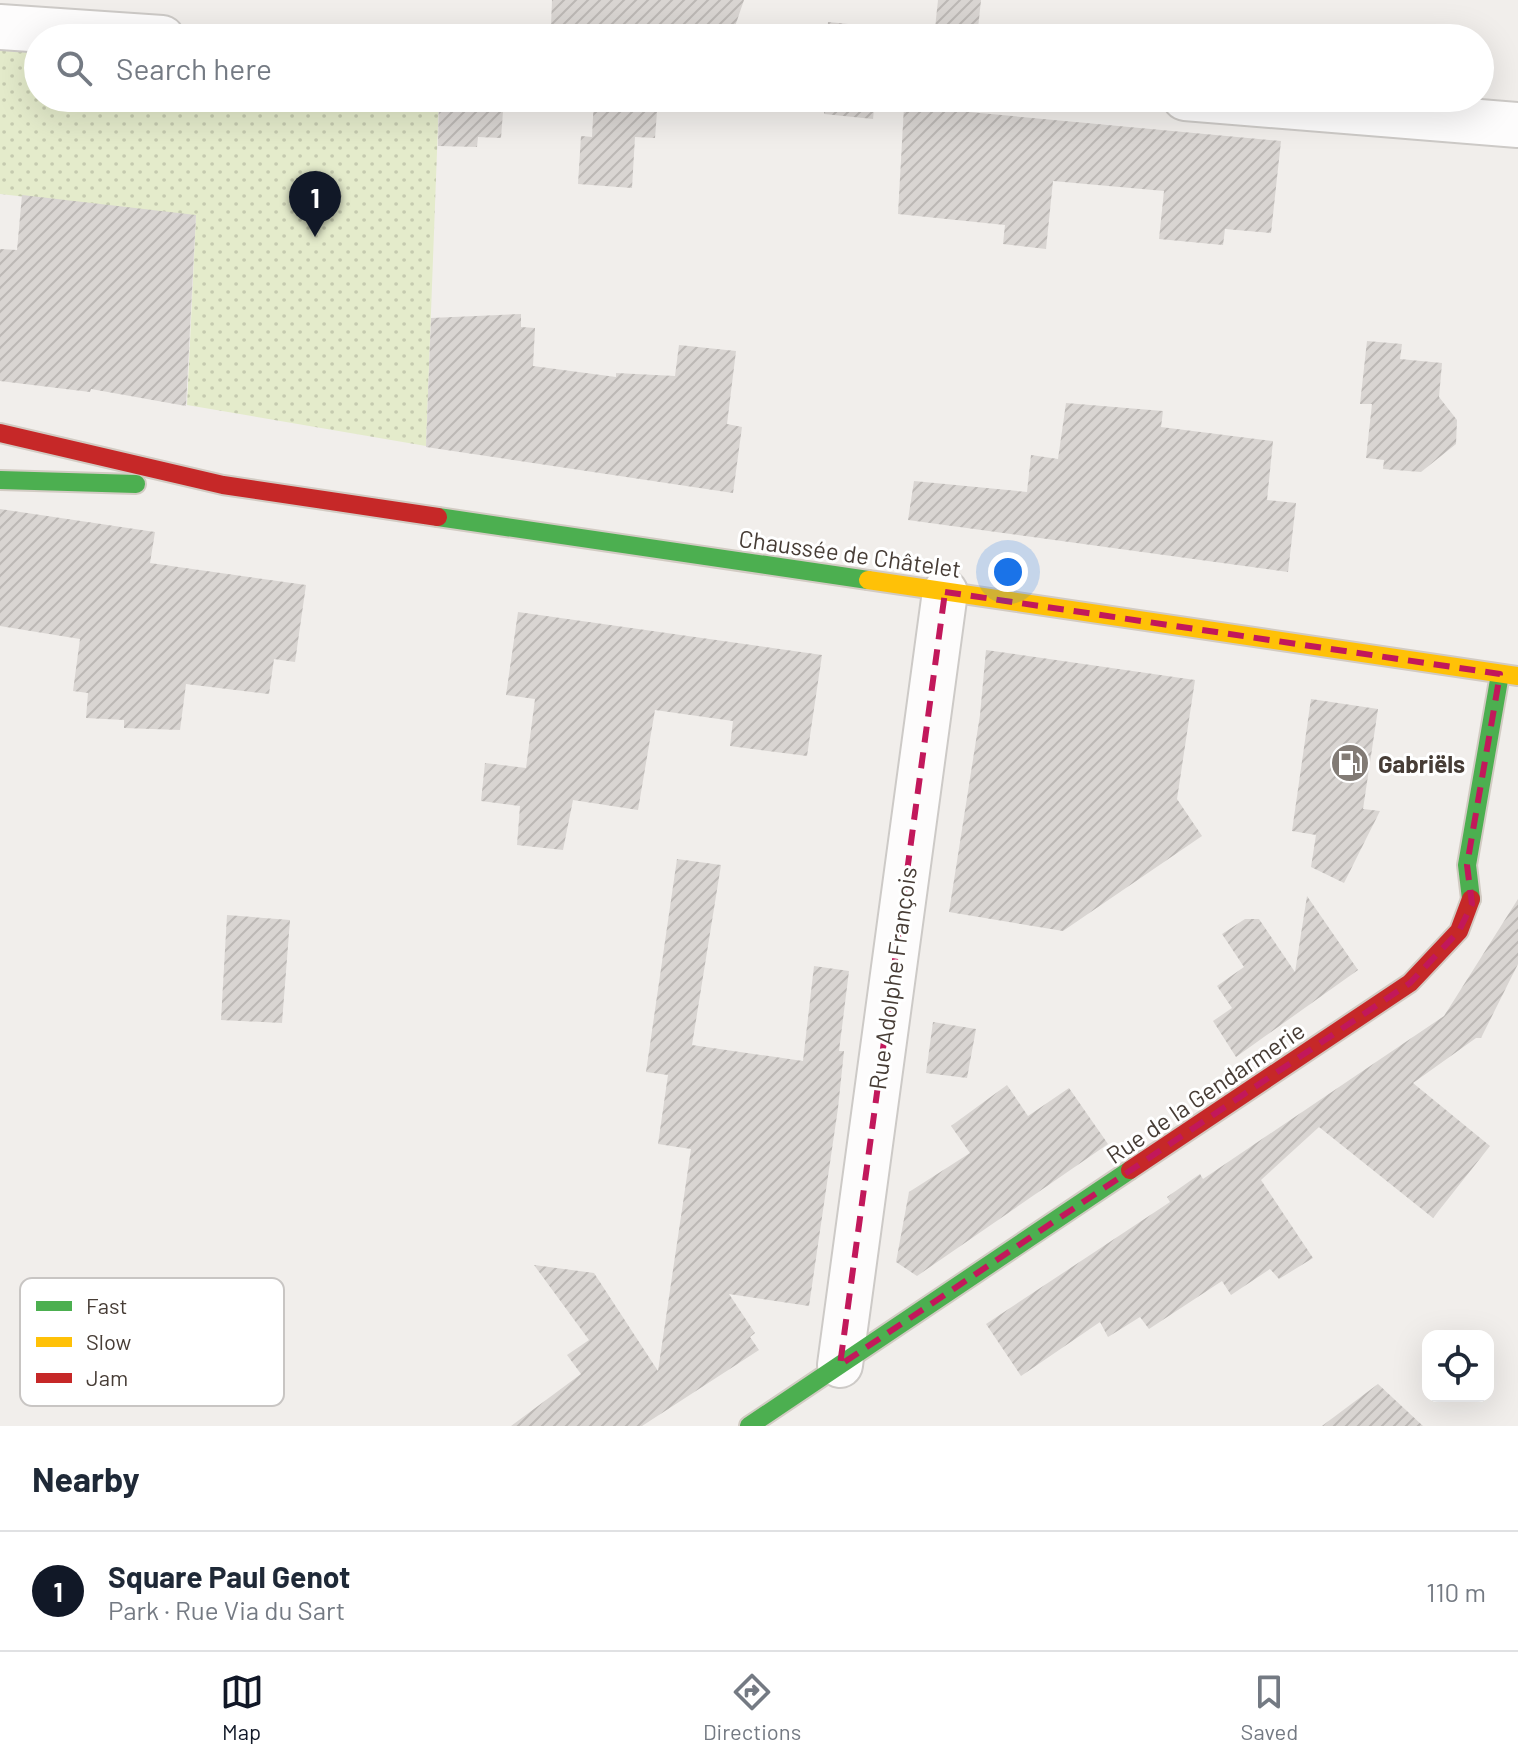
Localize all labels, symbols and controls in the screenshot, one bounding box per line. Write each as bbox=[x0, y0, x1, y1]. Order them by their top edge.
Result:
search box bbox=[24, 24, 1494, 112]
icon: search bbox=[52, 46, 96, 90]
text: Search here bbox=[116, 50, 272, 86]
pin: 1 bbox=[289, 171, 341, 237]
street label: Chaussée de Châtelet bbox=[737, 523, 963, 583]
your location bbox=[988, 552, 1028, 592]
fuel station icon: Gabriëls bbox=[1329, 742, 1371, 784]
place label: Gabriëls bbox=[1378, 749, 1465, 778]
street label: Rue Adolphe François bbox=[862, 865, 922, 1091]
street label: Rue de la Gendarmerie bbox=[1100, 1015, 1310, 1169]
legend bbox=[20, 1278, 284, 1406]
text: Fast bbox=[86, 1292, 128, 1318]
text: Slow bbox=[86, 1328, 131, 1354]
map controls bbox=[1422, 1330, 1494, 1402]
button: locate bbox=[1422, 1330, 1494, 1402]
text: Jam bbox=[86, 1364, 128, 1390]
text: Nearby bbox=[32, 1458, 140, 1499]
text: Square Paul Genot bbox=[108, 1558, 351, 1594]
text: 1 bbox=[53, 1576, 63, 1607]
text: 110 m bbox=[1426, 1576, 1486, 1607]
text: Park · Rue Via du Sart bbox=[108, 1594, 345, 1625]
tab: Map bbox=[220, 1670, 264, 1744]
tab: Directions bbox=[703, 1670, 801, 1744]
tab: Saved bbox=[1241, 1670, 1298, 1744]

